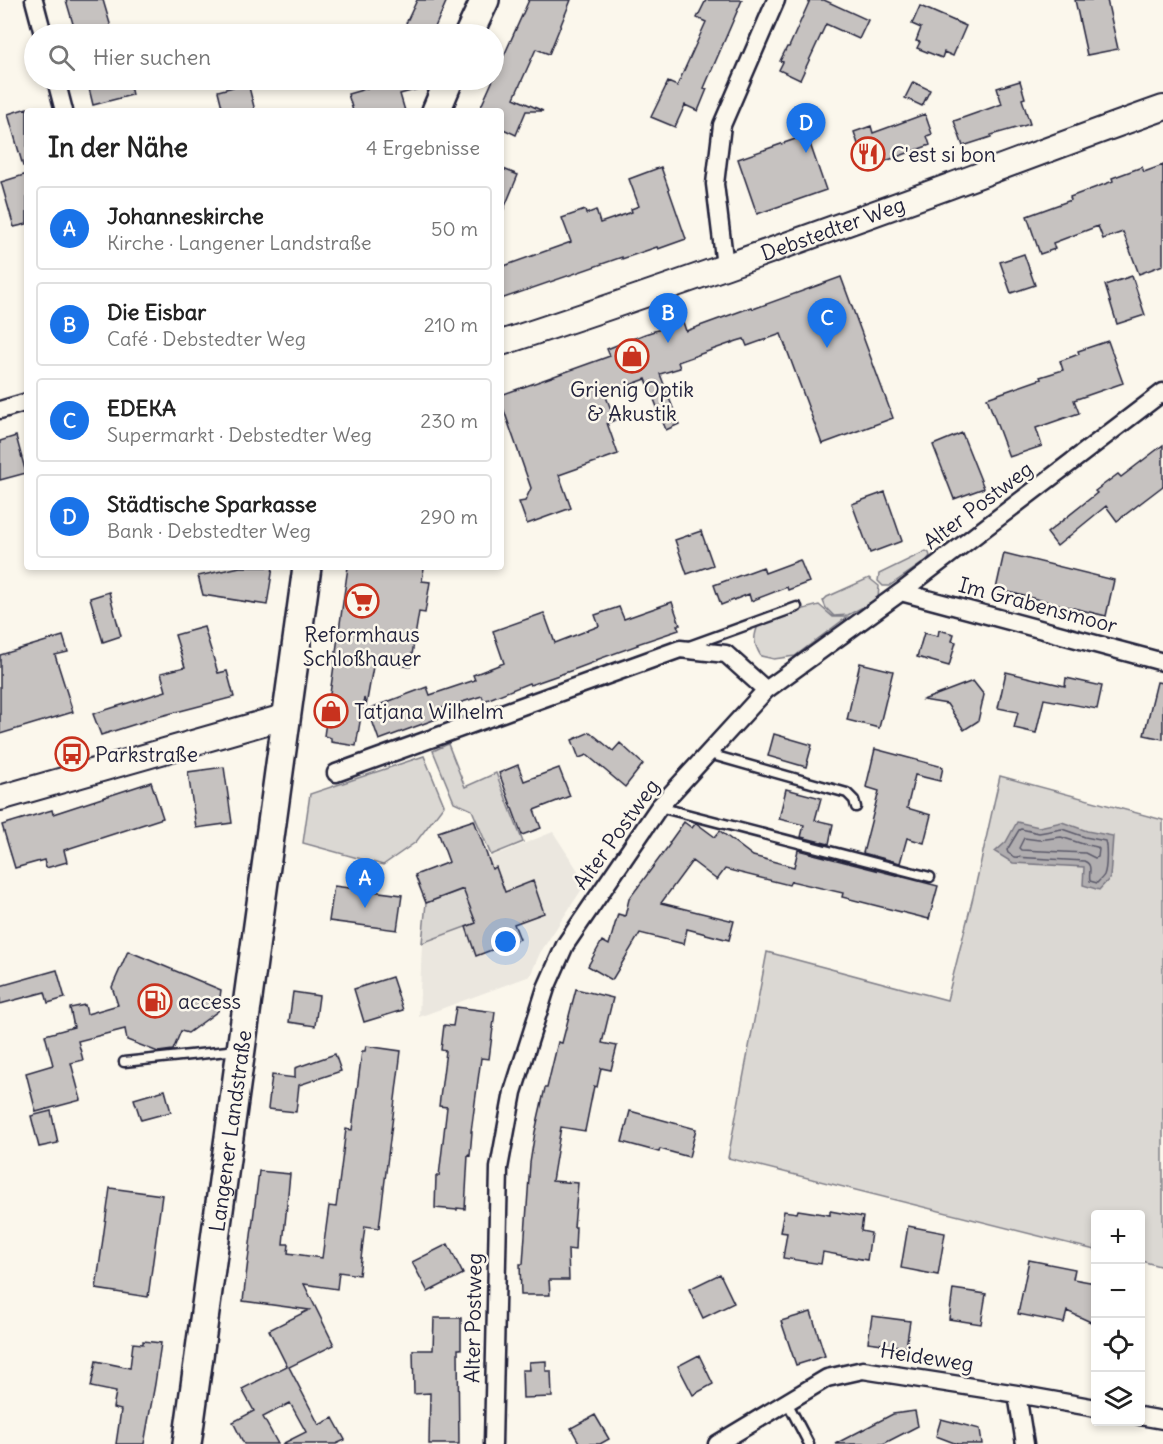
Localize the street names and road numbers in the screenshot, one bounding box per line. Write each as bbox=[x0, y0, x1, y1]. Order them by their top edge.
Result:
street label: Debstedter Weg bbox=[757, 190, 908, 267]
street label: Alter Postweg bbox=[918, 455, 1038, 555]
street label: Im Grabensmoor bbox=[956, 571, 1121, 639]
street label: Alter Postweg bbox=[567, 773, 665, 895]
street label: Langener Landstraße bbox=[203, 1028, 257, 1233]
street label: Alter Postweg bbox=[458, 1253, 488, 1383]
street label: Heideweg bbox=[878, 1336, 976, 1378]

